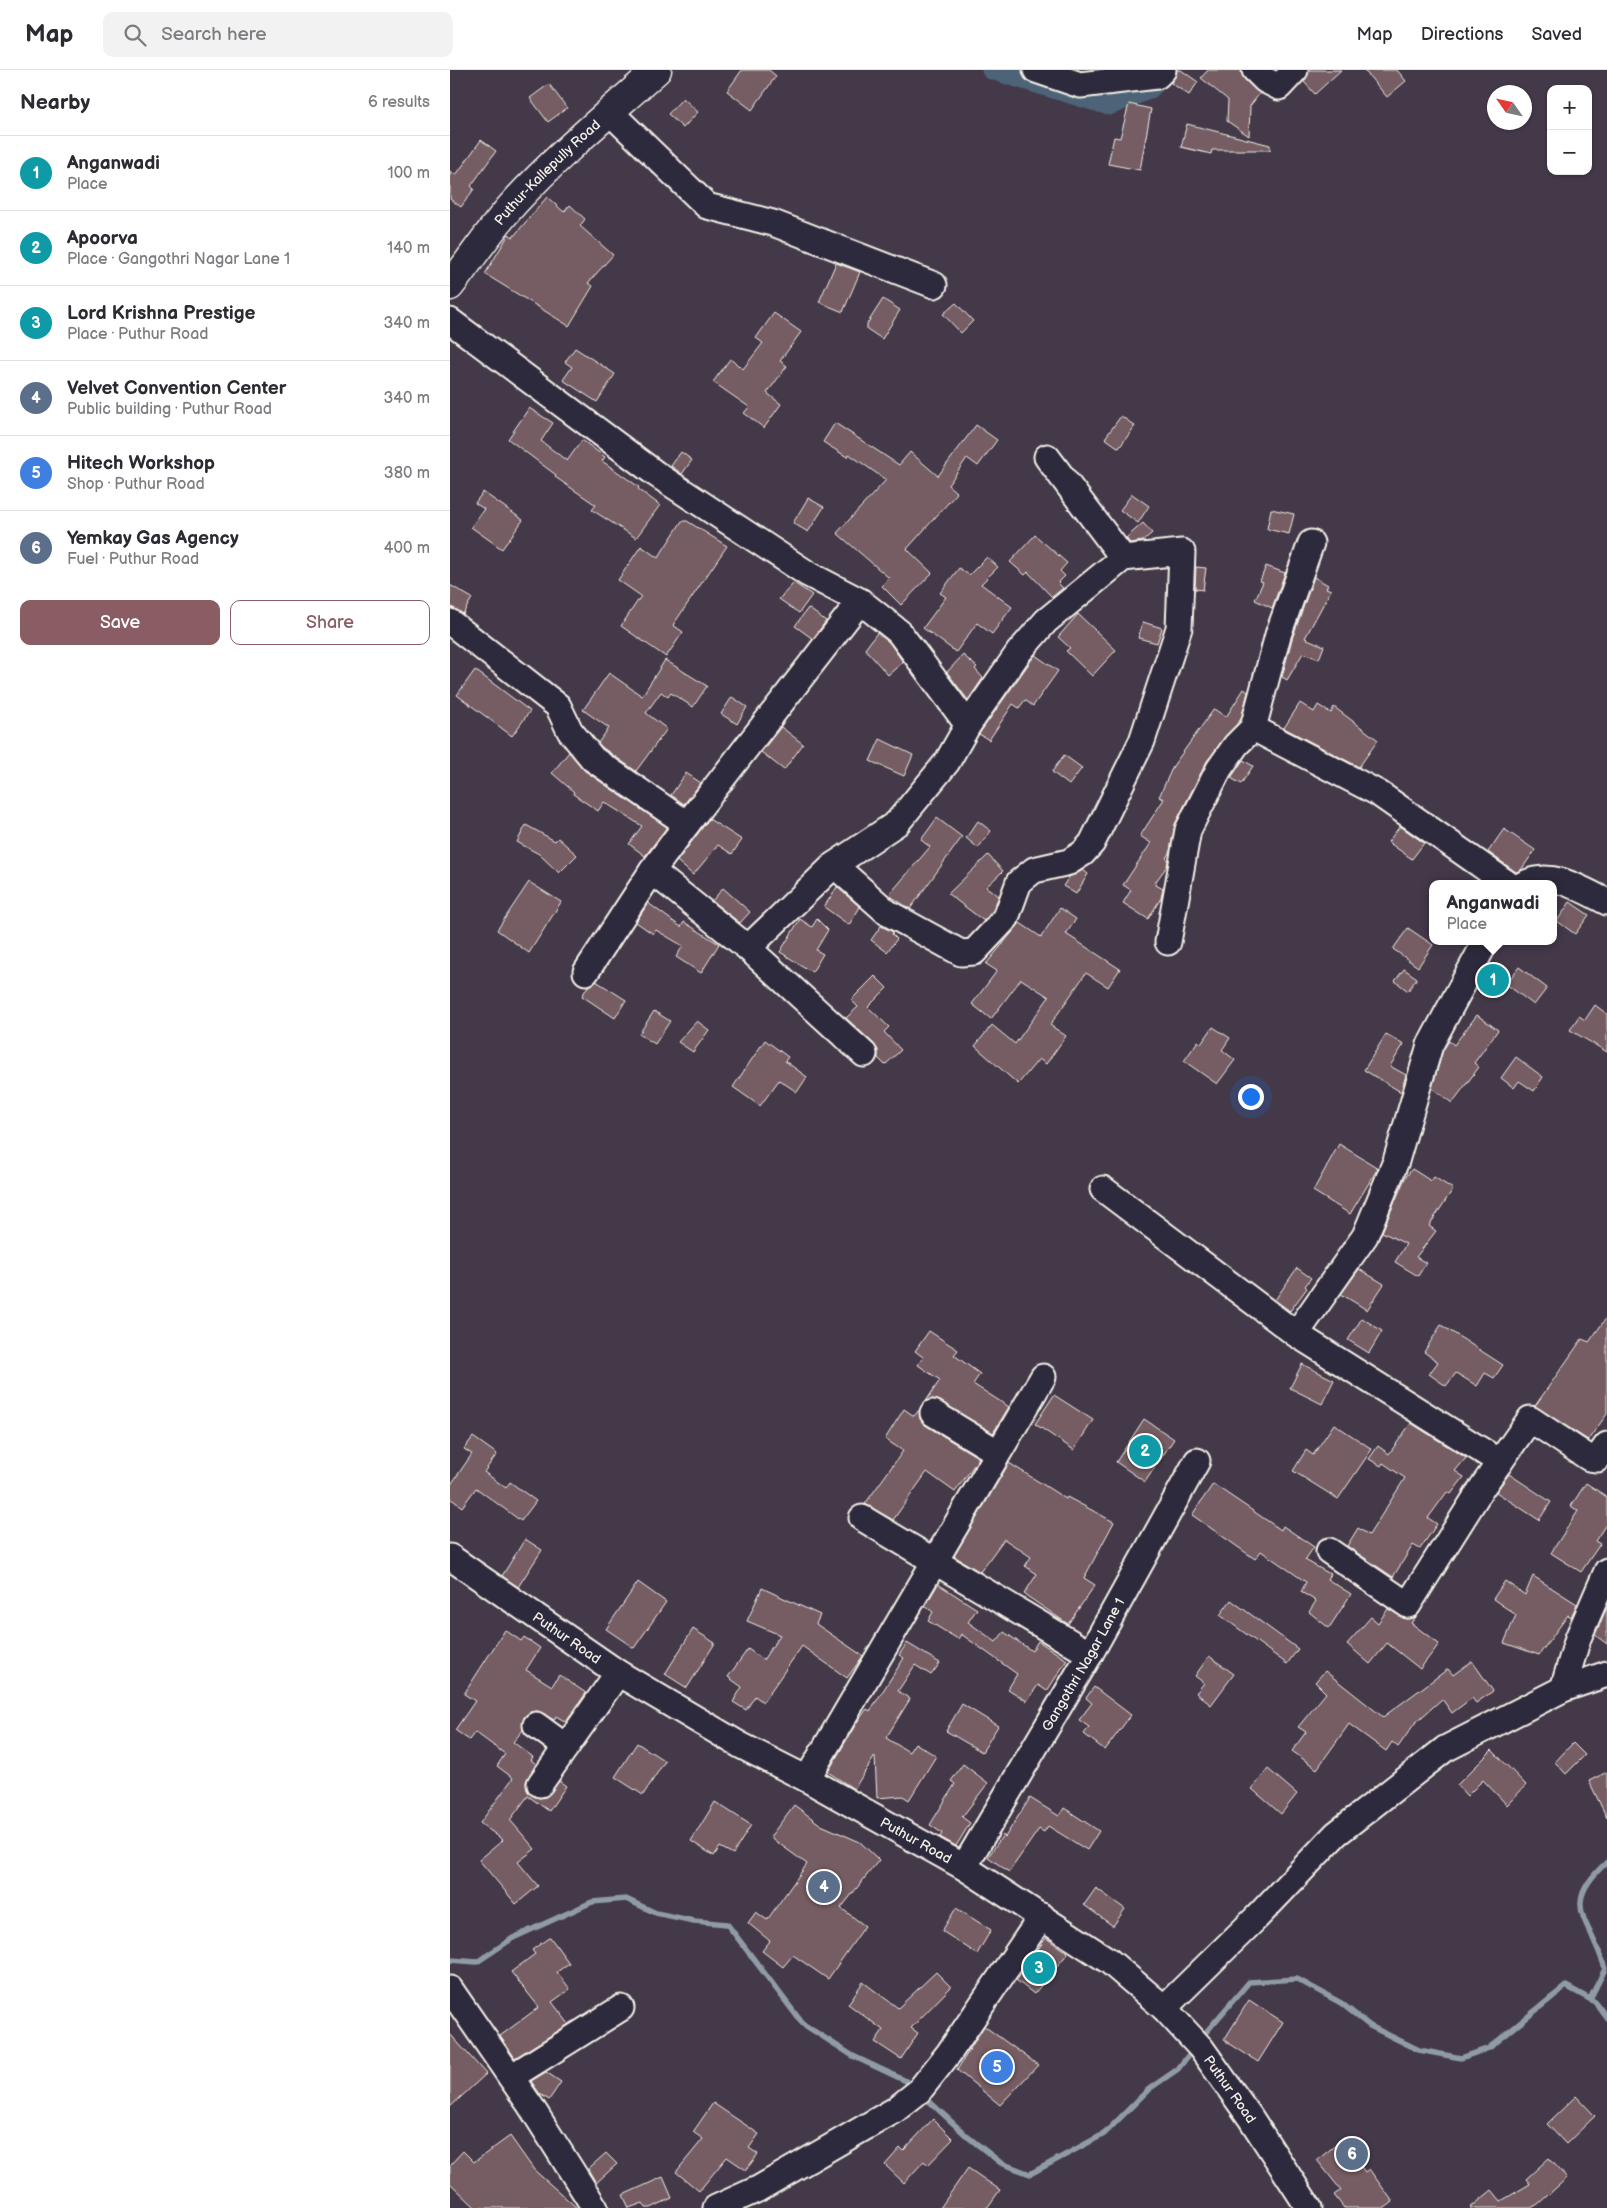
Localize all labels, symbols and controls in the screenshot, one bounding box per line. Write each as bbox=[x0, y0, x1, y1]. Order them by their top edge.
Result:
search box bbox=[103, 12, 453, 57]
text: Map bbox=[25, 20, 73, 49]
icon: search bbox=[121, 21, 149, 49]
text: Search here bbox=[161, 23, 267, 46]
text: Map bbox=[1357, 24, 1393, 45]
text: Directions bbox=[1421, 24, 1503, 45]
text: Saved bbox=[1531, 24, 1582, 45]
north arrow bbox=[1487, 85, 1532, 130]
map controls bbox=[1547, 85, 1592, 175]
button: + bbox=[1547, 85, 1592, 130]
text: Nearby bbox=[20, 90, 90, 115]
text: 6 results bbox=[368, 93, 430, 112]
street label: Puthur-Kallepully Road bbox=[491, 116, 604, 228]
button: − bbox=[1547, 130, 1592, 175]
text: Anganwadi bbox=[67, 152, 160, 175]
text: 1 bbox=[33, 164, 39, 183]
text: 100 m bbox=[387, 164, 430, 183]
text: Place bbox=[67, 175, 108, 194]
text: Apoorva bbox=[67, 227, 138, 250]
text: 2 bbox=[31, 239, 41, 258]
text: 140 m bbox=[387, 239, 430, 258]
text: Place · Gangothri Nagar Lane 1 bbox=[67, 250, 290, 269]
text: Lord Krishna Prestige bbox=[67, 302, 255, 325]
text: 3 bbox=[31, 314, 41, 333]
text: 340 m bbox=[383, 314, 430, 333]
text: Place · Puthur Road bbox=[67, 325, 208, 344]
text: Velvet Convention Center bbox=[67, 377, 286, 400]
text: 4 bbox=[31, 389, 41, 408]
text: 340 m bbox=[383, 389, 430, 408]
text: Public building · Puthur Road bbox=[67, 400, 272, 419]
text: Hitech Workshop bbox=[67, 452, 215, 475]
text: 5 bbox=[31, 464, 41, 483]
text: 380 m bbox=[384, 464, 430, 483]
text: Shop · Puthur Road bbox=[67, 475, 205, 494]
text: Yemkay Gas Agency bbox=[67, 527, 239, 550]
text: 6 bbox=[31, 539, 41, 558]
text: 400 m bbox=[384, 539, 430, 558]
text: Fuel · Puthur Road bbox=[67, 550, 199, 569]
button: Save bbox=[20, 600, 220, 645]
button: Share bbox=[230, 600, 430, 645]
popup bbox=[1429, 880, 1557, 945]
text: Anganwadi bbox=[1446, 892, 1540, 915]
text: Place bbox=[1446, 915, 1487, 934]
pin: 1 bbox=[1477, 961, 1509, 999]
your location bbox=[1238, 1084, 1264, 1110]
pin: 2 bbox=[1129, 1432, 1161, 1470]
street label: Gangothri Nagar Lane 1 bbox=[1038, 1595, 1128, 1734]
street label: Puthur Road bbox=[529, 1608, 604, 1667]
street label: Puthur Road bbox=[877, 1813, 955, 1867]
pin: 4 bbox=[808, 1868, 840, 1906]
pin: 3 bbox=[1023, 1949, 1055, 1987]
pin: 5 bbox=[981, 2048, 1013, 2086]
street label: Puthur Road bbox=[1200, 2052, 1260, 2126]
pin: 6 bbox=[1336, 2135, 1368, 2173]

